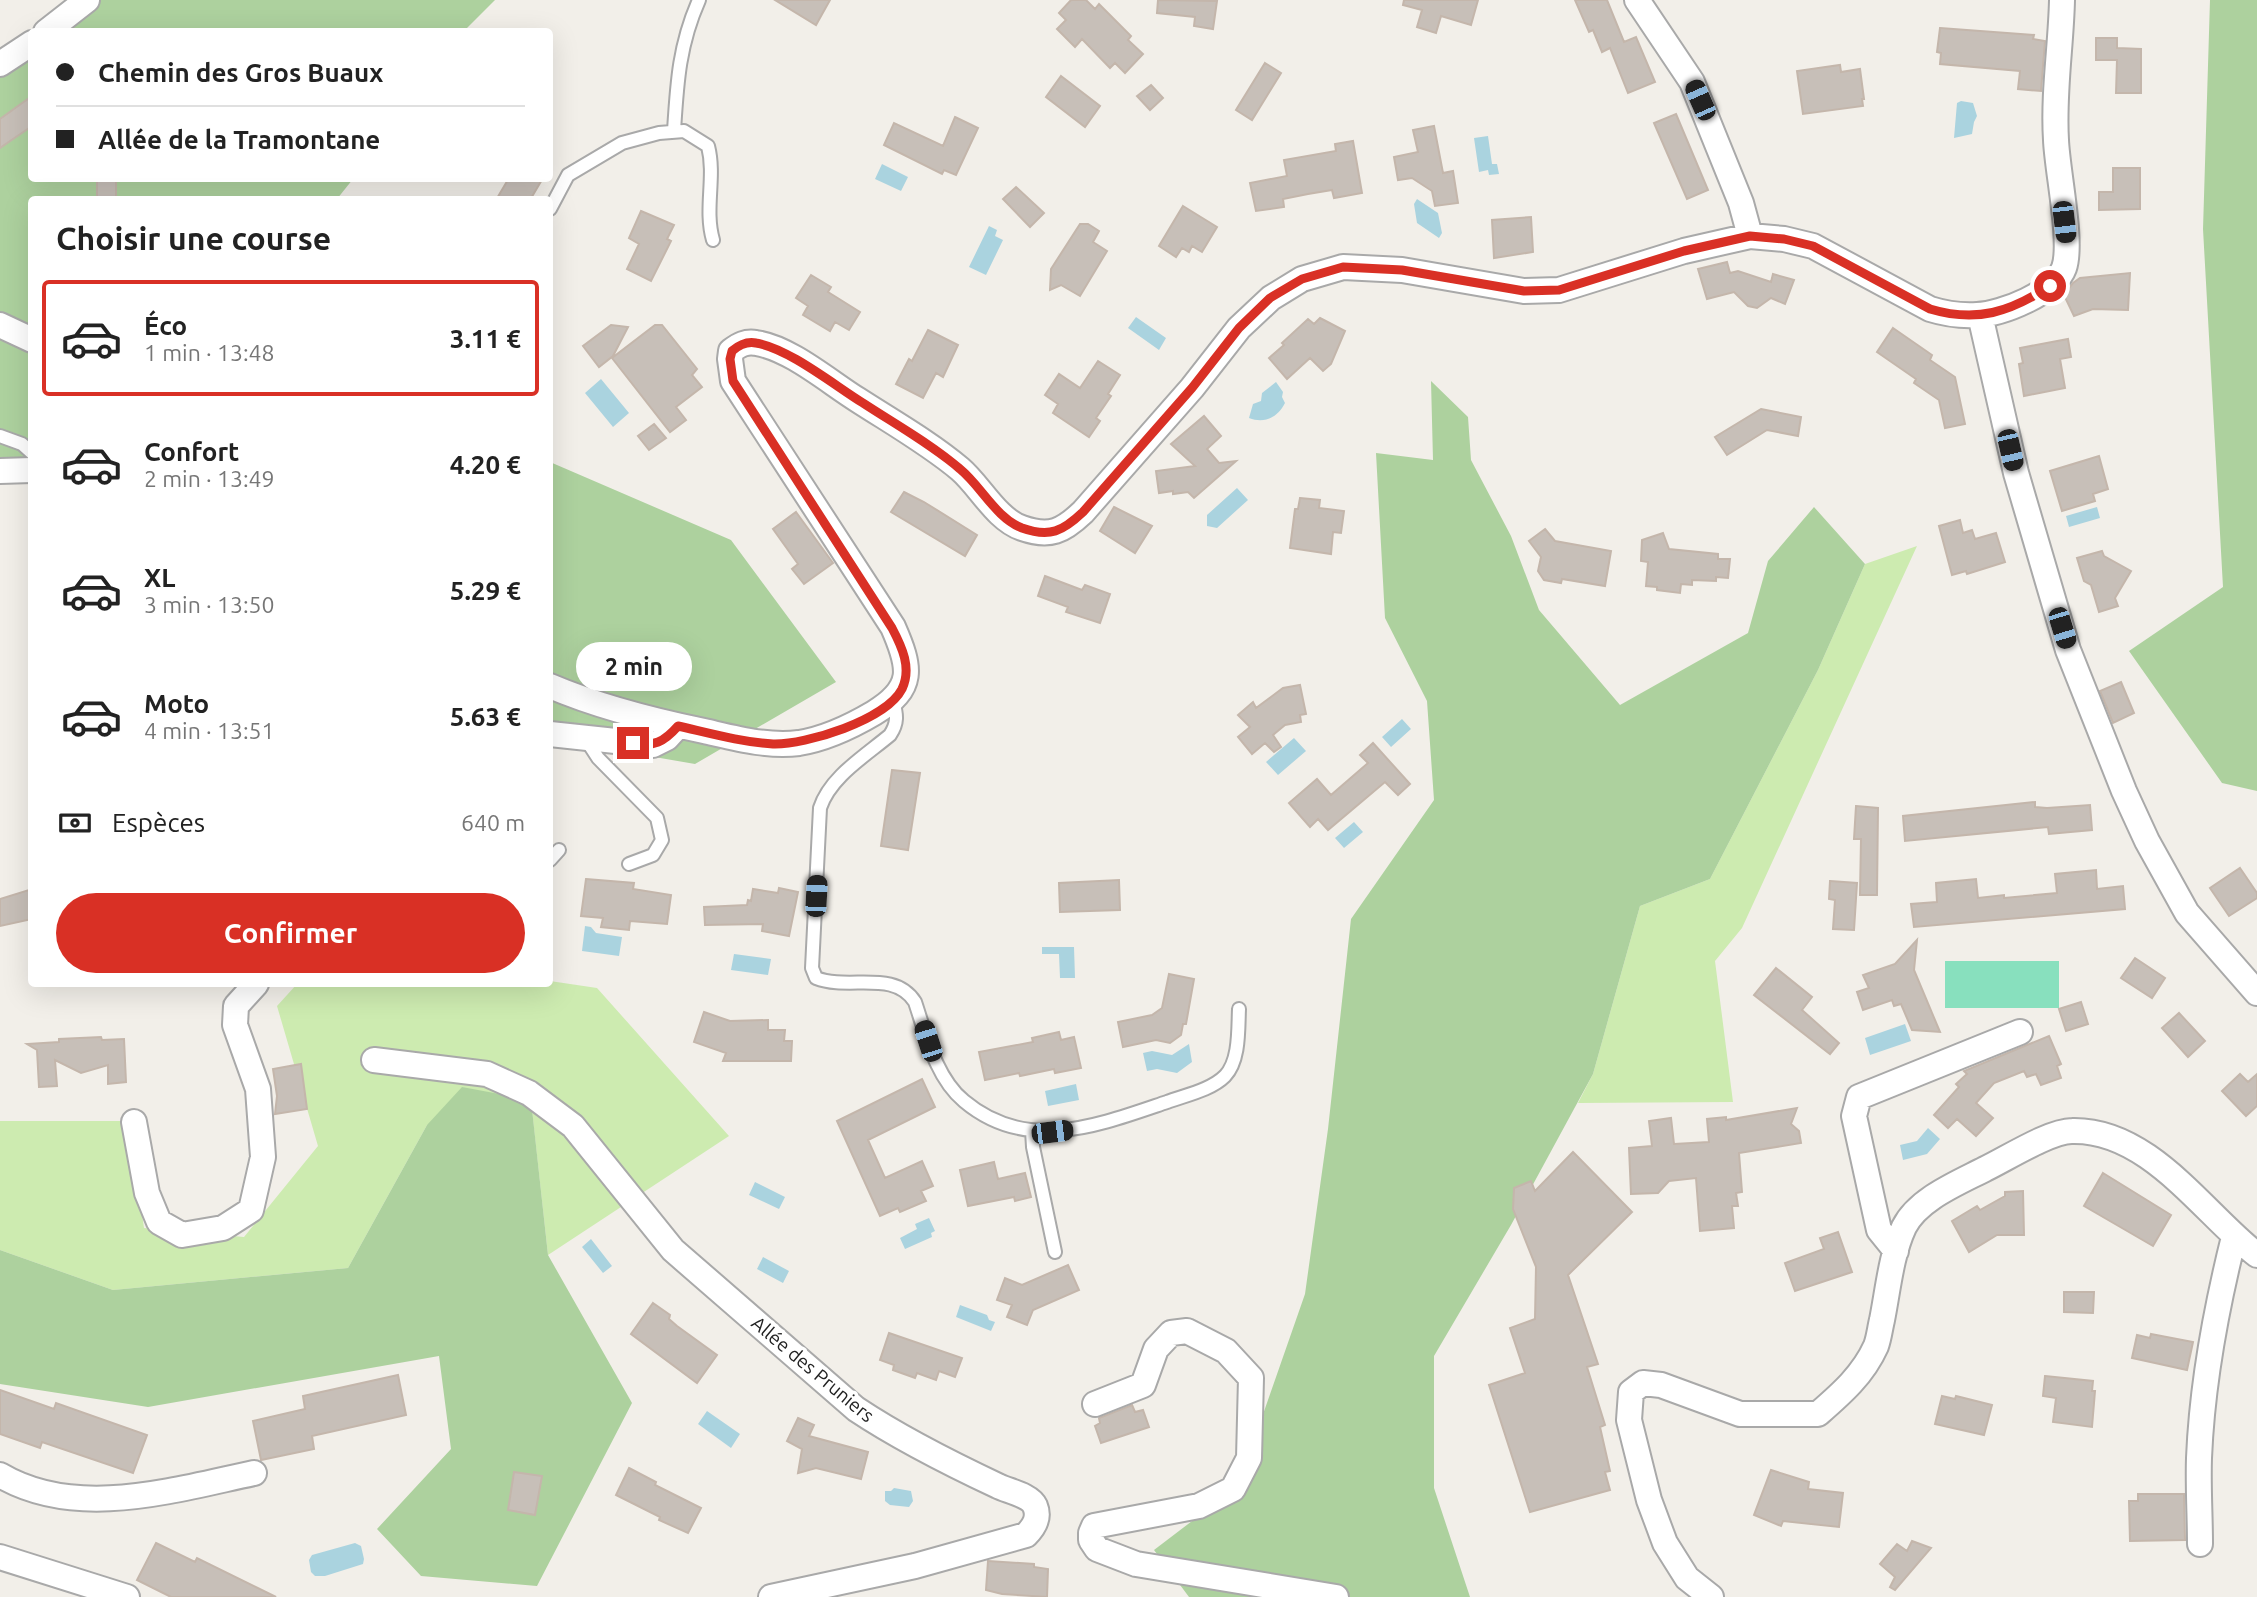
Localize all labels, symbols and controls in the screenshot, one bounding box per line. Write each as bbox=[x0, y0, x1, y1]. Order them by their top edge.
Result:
text: Chemin des Gros Buaux bbox=[98, 58, 383, 87]
car bbox=[1682, 77, 1719, 123]
text: Allée de la Tramontane bbox=[98, 125, 380, 154]
car bbox=[2052, 200, 2077, 244]
text: Choisir une course bbox=[56, 220, 331, 256]
route start bbox=[2034, 270, 2066, 302]
icon: car bbox=[60, 307, 123, 370]
text: Éco bbox=[144, 311, 187, 340]
text: 3.11 € bbox=[450, 324, 521, 353]
text: 1 min · 13:48 bbox=[144, 340, 275, 365]
car bbox=[1996, 427, 2025, 473]
icon: car bbox=[60, 433, 123, 496]
text: Confort bbox=[144, 437, 239, 466]
text: 4.20 € bbox=[450, 450, 521, 479]
text: 2 min · 13:49 bbox=[144, 466, 275, 491]
icon: car bbox=[60, 559, 123, 622]
text: XL bbox=[144, 563, 175, 592]
text: 5.29 € bbox=[450, 576, 521, 605]
text: 3 min · 13:50 bbox=[144, 592, 275, 617]
car bbox=[2046, 605, 2079, 651]
callout: 2 min bbox=[575, 642, 691, 690]
text: 2 min bbox=[605, 654, 663, 679]
icon: car bbox=[60, 685, 123, 748]
text: Moto bbox=[144, 689, 209, 718]
text: 5.63 € bbox=[450, 702, 521, 731]
text: 4 min · 13:51 bbox=[144, 718, 275, 743]
route end bbox=[617, 727, 649, 759]
icon: cash bbox=[56, 804, 94, 842]
text: Espèces bbox=[112, 808, 205, 837]
text: 640 m bbox=[461, 810, 525, 835]
car bbox=[805, 874, 828, 918]
button: Confirmer bbox=[56, 893, 525, 973]
car bbox=[912, 1018, 945, 1064]
car bbox=[1030, 1119, 1075, 1145]
street label: Allée des Pruniers bbox=[747, 1312, 879, 1426]

